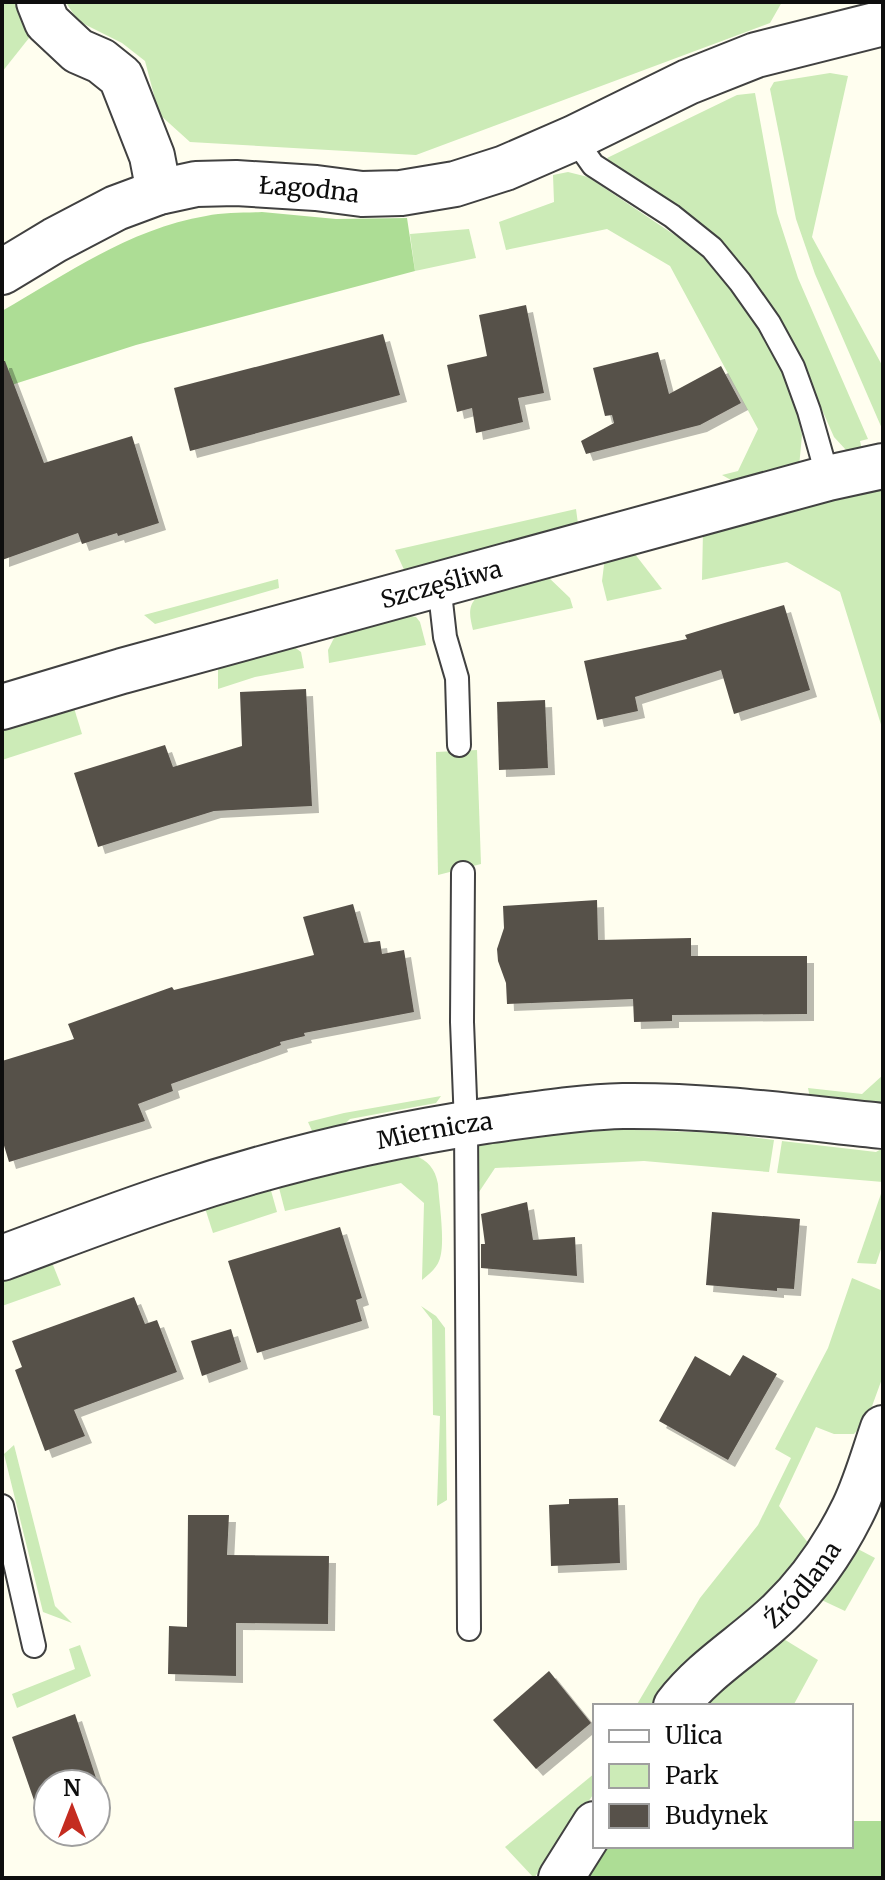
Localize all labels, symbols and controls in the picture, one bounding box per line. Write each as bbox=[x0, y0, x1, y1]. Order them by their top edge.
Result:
street label: Łagodna bbox=[258, 169, 361, 209]
street label: Szczęśliwa bbox=[377, 552, 505, 615]
street label: Miernicza bbox=[374, 1105, 494, 1156]
street label: Źródlana bbox=[758, 1535, 847, 1635]
legend bbox=[593, 1704, 853, 1848]
text: Ulica bbox=[665, 1720, 723, 1751]
text: Park bbox=[665, 1760, 719, 1791]
north arrow bbox=[32, 1768, 112, 1848]
text: N bbox=[63, 1774, 81, 1802]
text: Budynek bbox=[665, 1800, 769, 1831]

